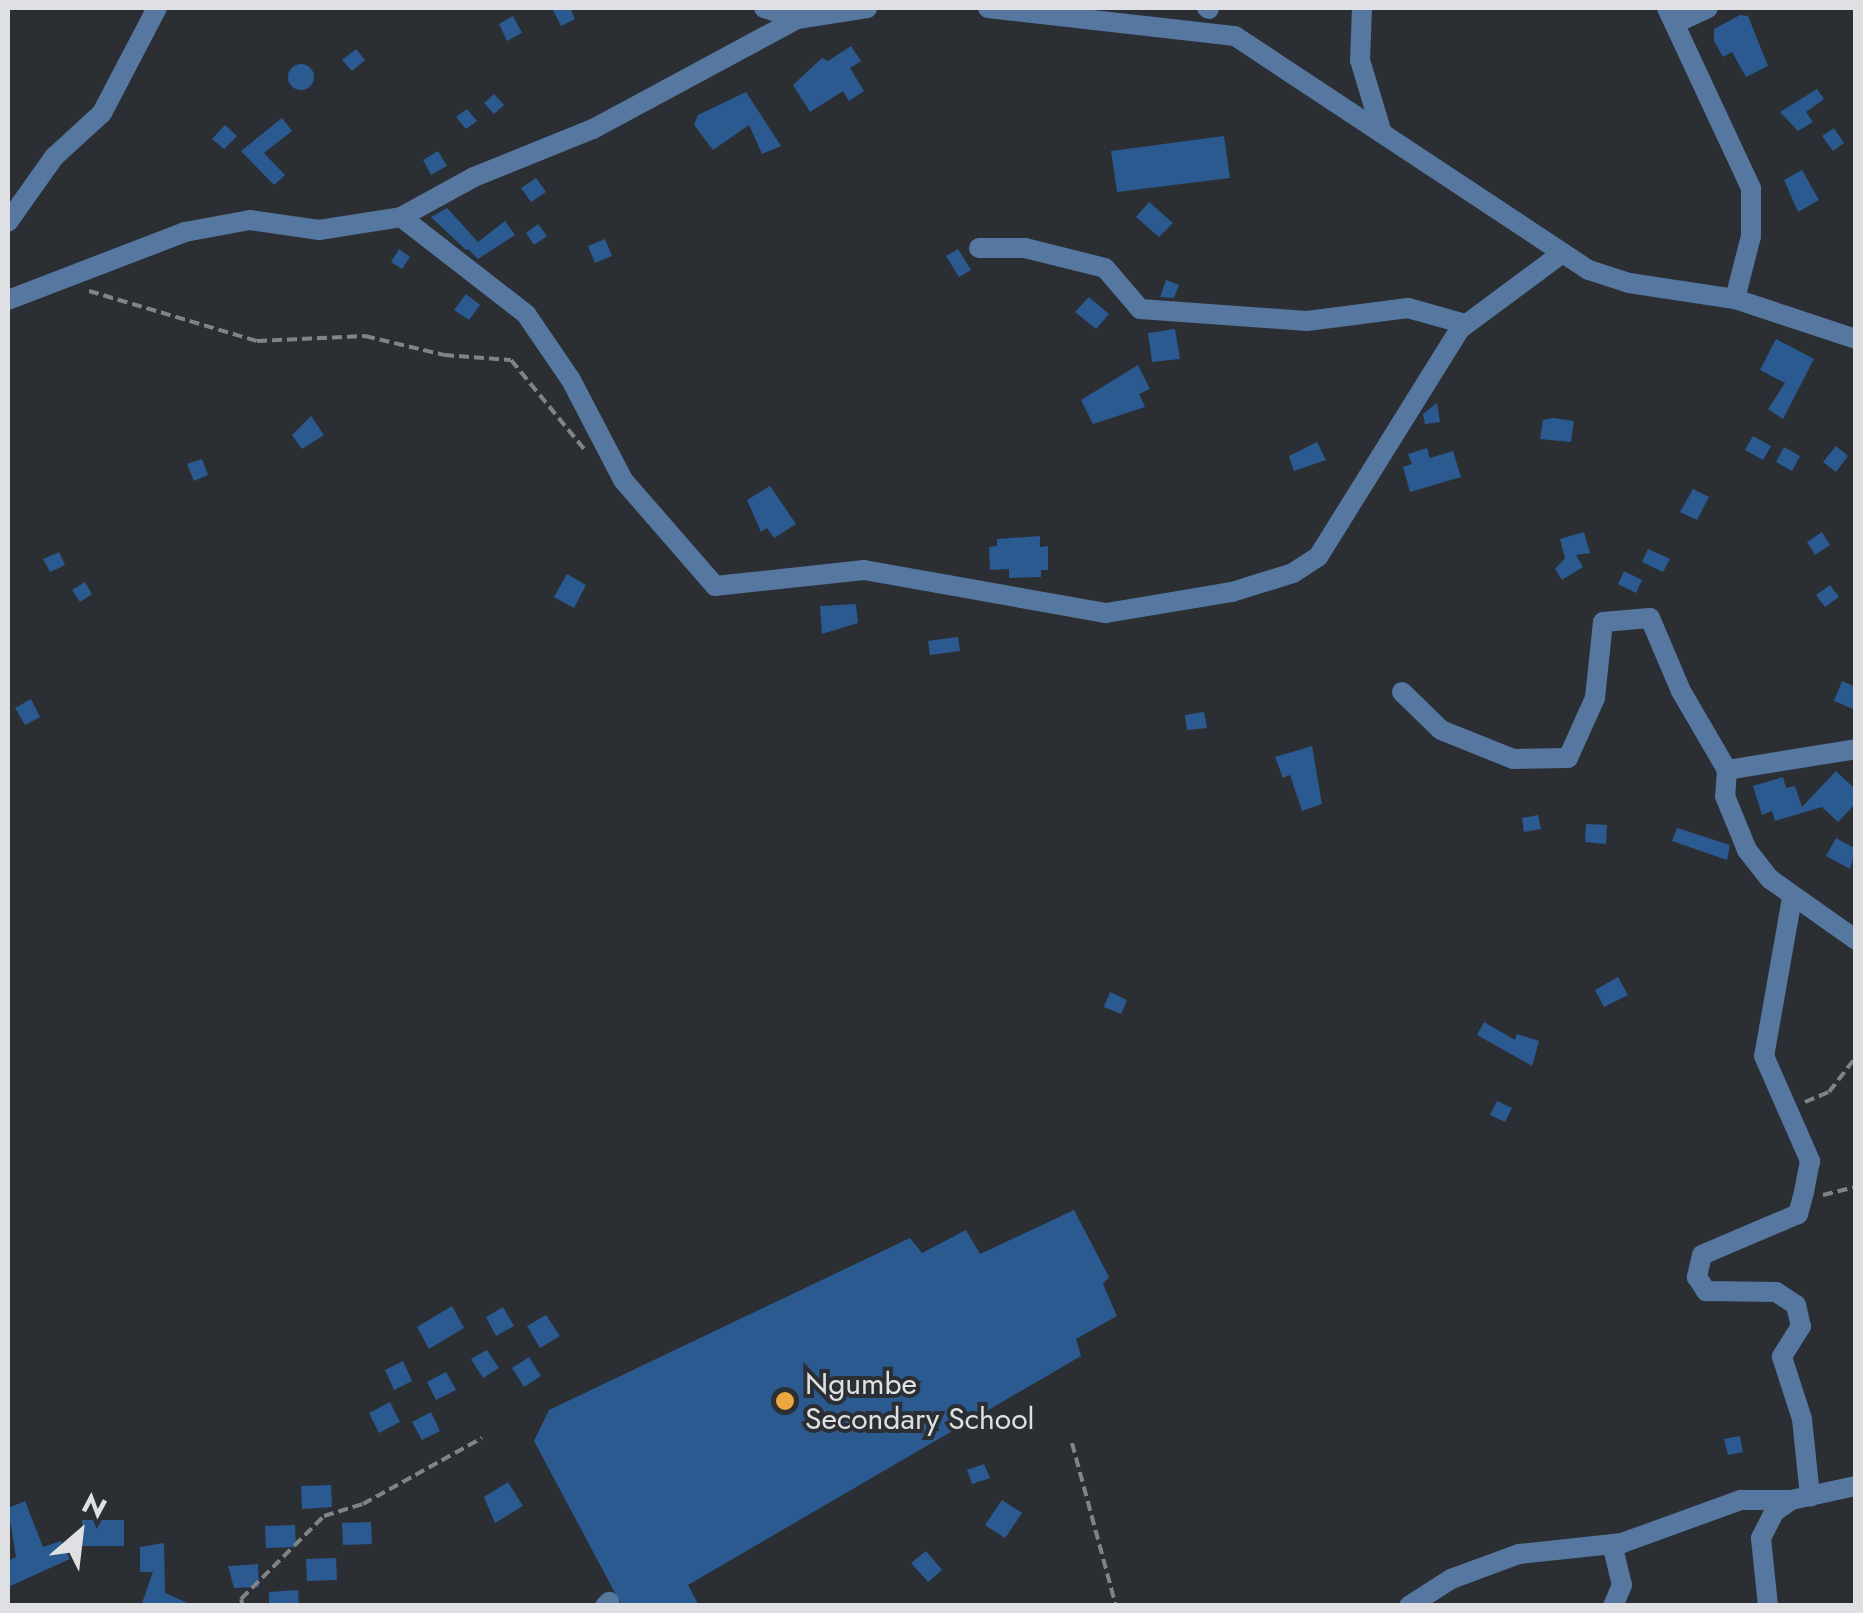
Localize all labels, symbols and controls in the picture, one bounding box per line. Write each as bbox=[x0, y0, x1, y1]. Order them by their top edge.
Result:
place label: Ngumbe Secondary School bbox=[805, 1366, 1034, 1436]
marker: Ngumbe Secondary School bbox=[774, 1390, 796, 1412]
north arrow bbox=[30, 1483, 130, 1583]
text: N bbox=[75, 1483, 114, 1529]

